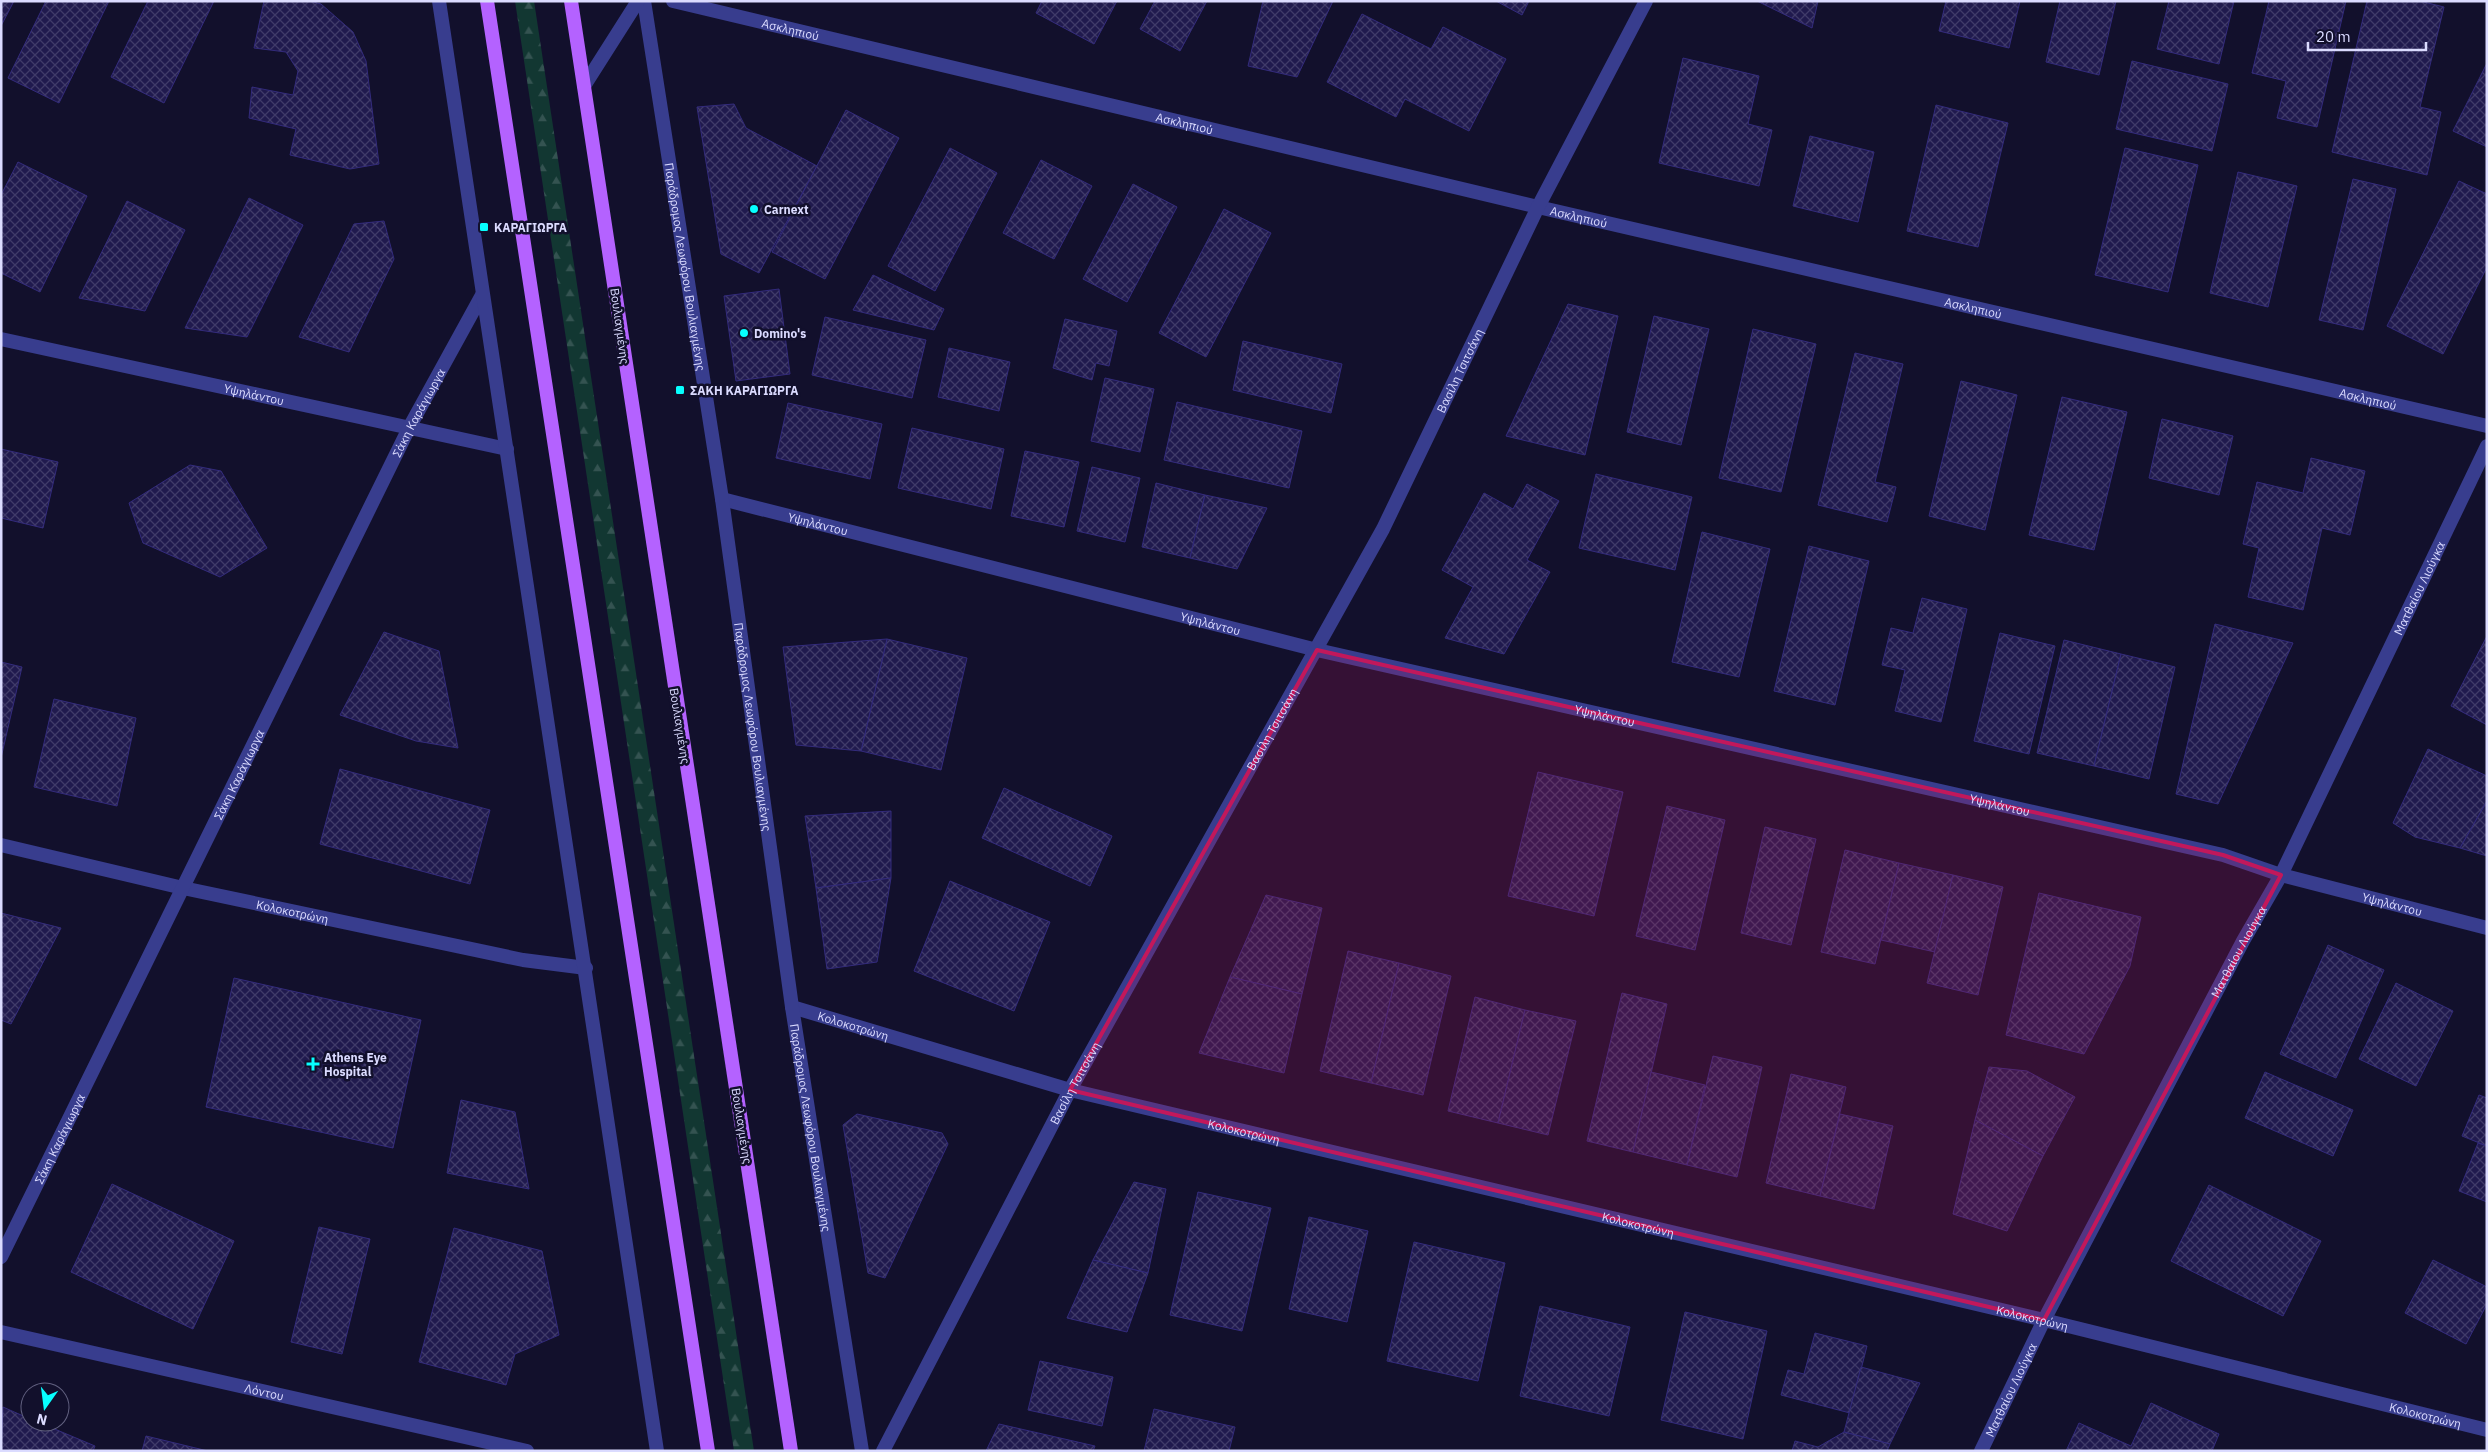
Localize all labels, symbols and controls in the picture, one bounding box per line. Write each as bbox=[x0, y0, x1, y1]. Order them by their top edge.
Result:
street label: Ασκληπιού bbox=[761, 15, 821, 43]
scale bar bbox=[2308, 20, 2426, 52]
text: 20 m bbox=[2316, 27, 2351, 46]
street label: Ασκληπιού bbox=[1155, 109, 1215, 137]
street label: Παράδρομος Λεωφόρου Βουλιαγμένης bbox=[662, 162, 709, 372]
place label: Carnext bbox=[764, 202, 809, 217]
marker: Carnext bbox=[748, 203, 760, 215]
street label: Ασκληπιού bbox=[1549, 203, 1609, 230]
place label: ΚΑΡΑΓΙΩΡΓΑ bbox=[494, 220, 567, 235]
marker: ΚΑΡΑΓΙΩΡΓΑ bbox=[478, 221, 490, 233]
street label: Βουλιαγμένης bbox=[607, 287, 633, 365]
street label: Ασκληπιού bbox=[1943, 294, 2004, 321]
place label: Domino's bbox=[754, 326, 806, 341]
street label: Βασίλη Τσιτσάνη bbox=[1433, 326, 1486, 415]
marker: Domino's bbox=[738, 327, 750, 339]
street label: Σάκη Καράγιωργα bbox=[389, 365, 448, 459]
street label: Υψηλάντου bbox=[222, 380, 286, 408]
place label: ΣΑΚΗ ΚΑΡΑΓΙΩΡΓΑ bbox=[690, 383, 798, 398]
marker: ΣΑΚΗ ΚΑΡΑΓΙΩΡΓΑ bbox=[674, 384, 686, 396]
street label: Ασκληπιού bbox=[2338, 385, 2398, 412]
street label: Υψηλάντου bbox=[786, 509, 850, 538]
street label: Ματθαίου Λιούγκα bbox=[2390, 538, 2448, 637]
street label: Υψηλάντου bbox=[1179, 608, 1242, 638]
street label: Παράδρομος Λεωφόρου Βουλιαγμένης bbox=[732, 622, 775, 832]
street label: Βασίλη Τσιτσάνη bbox=[1243, 685, 1300, 773]
street label: Βουλιαγμένης bbox=[667, 687, 693, 765]
street label: Υψηλάντου bbox=[1573, 701, 1636, 729]
street label: Σάκη Καράγιωργα bbox=[210, 727, 267, 822]
street label: Υψηλάντου bbox=[1968, 790, 2031, 819]
street label: Υψηλάντου bbox=[2361, 889, 2424, 919]
street label: Κολοκοτρώνη bbox=[255, 896, 330, 926]
street label: Ματθαίου Λιούγκα bbox=[2207, 903, 2269, 1000]
street label: Κολοκοτρώνη bbox=[816, 1008, 891, 1043]
street label: Παράδρομος Λεωφόρου Βουλιαγμένης bbox=[787, 1023, 835, 1233]
street label: Βασίλη Τσιτσάνη bbox=[1046, 1039, 1103, 1127]
place label: Athens Eye Hospital bbox=[324, 1050, 387, 1079]
marker: Athens Eye Hospital bbox=[306, 1057, 320, 1071]
street label: Βουλιαγμένης bbox=[729, 1087, 755, 1165]
street label: Σάκη Καράγιωργα bbox=[31, 1091, 88, 1186]
street label: Κολοκοτρώνη bbox=[1207, 1115, 1282, 1147]
street label: Κολοκοτρώνη bbox=[1601, 1208, 1676, 1240]
street label: Κολοκοτρώνη bbox=[1995, 1302, 2070, 1333]
street label: Ματθαίου Λιούγκα bbox=[1982, 1340, 2040, 1439]
street label: Λόντου bbox=[243, 1380, 285, 1403]
north arrow bbox=[20, 1382, 70, 1432]
street label: Κολοκοτρώνη bbox=[2388, 1399, 2463, 1431]
text: N bbox=[35, 1410, 49, 1430]

